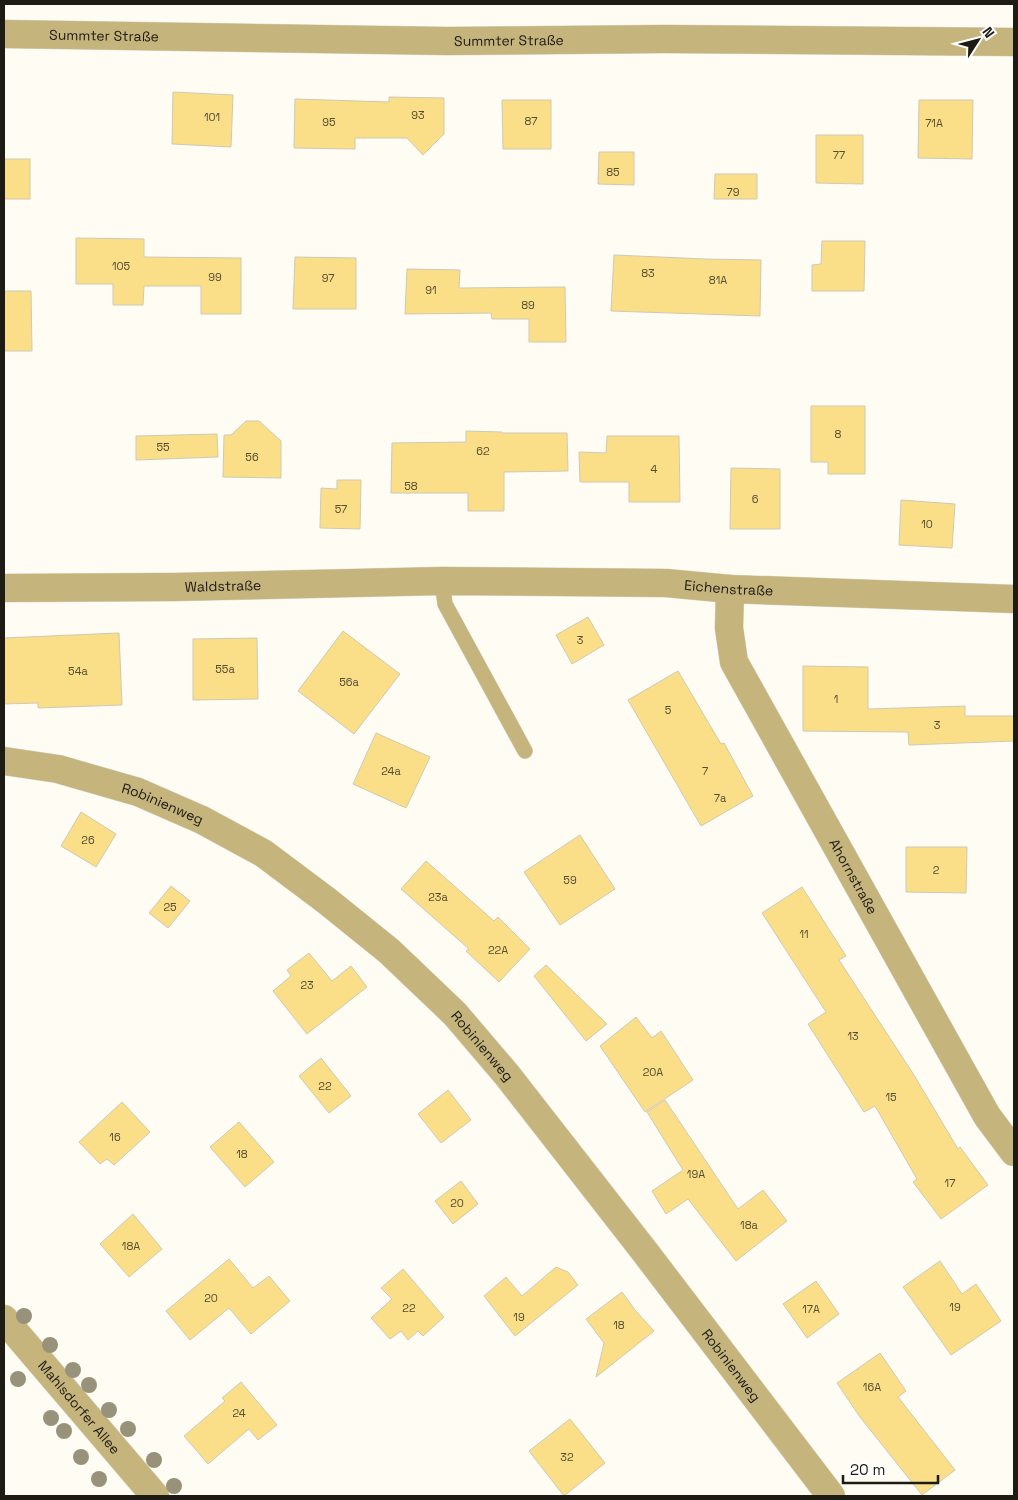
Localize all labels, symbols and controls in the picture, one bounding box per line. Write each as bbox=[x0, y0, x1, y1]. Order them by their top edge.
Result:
north arrow bbox=[953, 15, 1003, 65]
text: N bbox=[978, 23, 999, 41]
street label: Summter Straße bbox=[49, 26, 159, 45]
street label: Summter Straße bbox=[454, 31, 564, 50]
house number: 93 bbox=[411, 108, 425, 122]
house number: 101 bbox=[204, 110, 220, 124]
house number: 87 bbox=[525, 114, 537, 128]
house number: 95 bbox=[322, 115, 336, 129]
house number: 71A bbox=[925, 116, 943, 130]
house number: 77 bbox=[833, 148, 845, 162]
house number: 85 bbox=[606, 165, 620, 179]
house number: 79 bbox=[727, 185, 740, 199]
house number: 105 bbox=[112, 259, 131, 273]
house number: 83 bbox=[641, 266, 655, 280]
house number: 99 bbox=[208, 270, 222, 284]
house number: 97 bbox=[322, 271, 334, 285]
house number: 81A bbox=[709, 273, 727, 287]
house number: 91 bbox=[425, 283, 437, 297]
house number: 89 bbox=[521, 298, 535, 312]
house number: 8 bbox=[835, 427, 842, 441]
house number: 55 bbox=[156, 440, 170, 454]
house number: 62 bbox=[476, 444, 490, 458]
house number: 56 bbox=[245, 450, 259, 464]
house number: 4 bbox=[651, 462, 658, 476]
house number: 58 bbox=[404, 479, 418, 493]
house number: 6 bbox=[752, 492, 759, 506]
house number: 57 bbox=[335, 502, 347, 516]
house number: 10 bbox=[921, 517, 933, 531]
street label: Waldstraße bbox=[185, 576, 261, 596]
street label: Eichenstraße bbox=[683, 576, 773, 600]
house number: 3 bbox=[577, 633, 584, 647]
house number: 55a bbox=[215, 662, 235, 676]
house number: 54a bbox=[68, 664, 89, 678]
house number: 56a bbox=[339, 675, 359, 689]
house number: 1 bbox=[834, 692, 838, 706]
house number: 5 bbox=[665, 703, 672, 717]
house number: 3 bbox=[934, 718, 941, 732]
house number: 24a bbox=[381, 764, 401, 778]
house number: 7 bbox=[702, 764, 708, 778]
street label: Robinienweg bbox=[120, 779, 206, 829]
house number: 7a bbox=[714, 791, 727, 805]
house number: 26 bbox=[81, 833, 95, 847]
street label: Ahornstraße bbox=[825, 836, 882, 918]
house number: 2 bbox=[933, 863, 940, 877]
house number: 59 bbox=[563, 873, 577, 887]
house number: 23a bbox=[428, 890, 448, 904]
house number: 25 bbox=[163, 900, 177, 914]
house number: 11 bbox=[799, 927, 809, 941]
house number: 22A bbox=[488, 943, 508, 957]
house number: 23 bbox=[300, 978, 314, 992]
street label: Robinienweg bbox=[447, 1007, 517, 1085]
house number: 13 bbox=[847, 1029, 859, 1043]
house number: 20A bbox=[643, 1065, 663, 1079]
house number: 22 bbox=[318, 1079, 332, 1093]
house number: 15 bbox=[885, 1090, 897, 1104]
house number: 16 bbox=[109, 1130, 121, 1144]
house number: 18 bbox=[236, 1147, 248, 1161]
house number: 19A bbox=[687, 1167, 705, 1181]
house number: 17 bbox=[945, 1176, 955, 1190]
house number: 20 bbox=[450, 1196, 464, 1210]
house number: 18a bbox=[740, 1218, 759, 1232]
house number: 18A bbox=[122, 1239, 140, 1253]
house number: 20 bbox=[204, 1291, 218, 1305]
house number: 19 bbox=[949, 1300, 961, 1314]
house number: 22 bbox=[402, 1301, 416, 1315]
house number: 17A bbox=[802, 1302, 820, 1316]
house number: 19 bbox=[513, 1310, 525, 1324]
house number: 18 bbox=[613, 1318, 625, 1332]
street label: Robinienweg bbox=[698, 1325, 765, 1405]
street label: Mahlsdorfer Allee bbox=[34, 1357, 124, 1458]
house number: 16A bbox=[863, 1380, 881, 1394]
house number: 24 bbox=[232, 1406, 246, 1420]
house number: 32 bbox=[560, 1450, 574, 1464]
scale bar bbox=[843, 1452, 938, 1484]
text: 20 m bbox=[850, 1460, 885, 1479]

